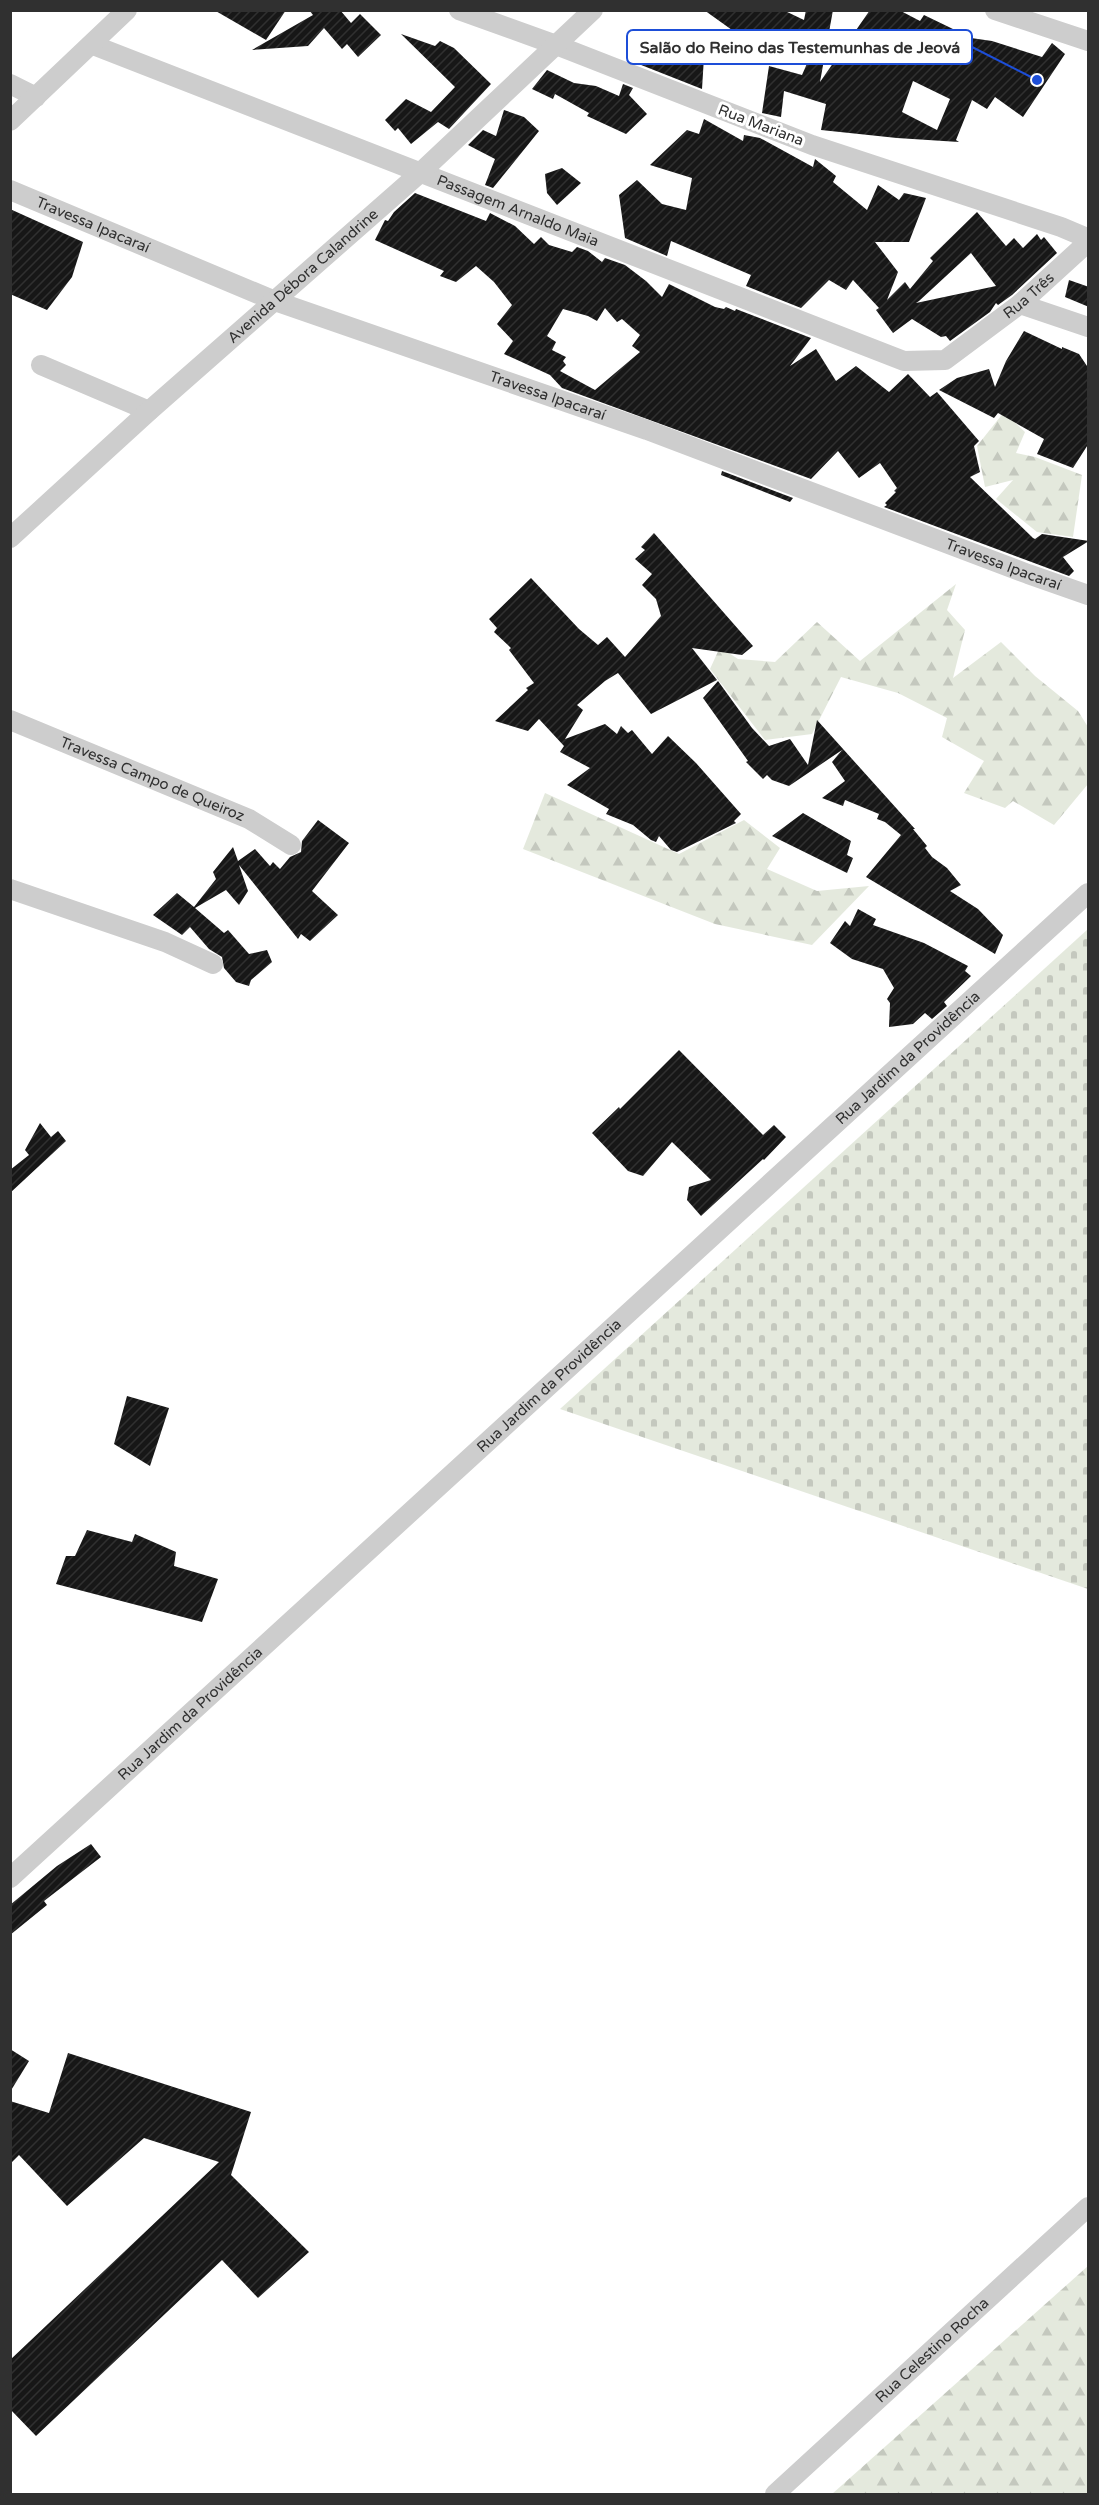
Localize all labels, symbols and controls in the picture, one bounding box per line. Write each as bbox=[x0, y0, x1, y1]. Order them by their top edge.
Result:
callout: Salão do Reino das Testemunhas de Jeová bbox=[627, 30, 972, 64]
text: Salão do Reino das Testemunhas de Jeová bbox=[640, 38, 960, 58]
street label: Rua Mariana bbox=[716, 100, 806, 150]
street label: Passagem Arnaldo Maia bbox=[434, 171, 601, 250]
street label: Travessa Ipacaraí bbox=[33, 193, 153, 257]
street label: Avenida Débora Calandrine bbox=[224, 205, 382, 347]
street label: Rua Três bbox=[1000, 269, 1058, 322]
street label: Travessa Ipacaraí bbox=[487, 367, 608, 424]
street label: Travessa Ipacaraí bbox=[943, 535, 1064, 594]
street label: Travessa Campo de Queiroz bbox=[57, 733, 247, 825]
street label: Rua Jardim da Providência bbox=[832, 987, 984, 1128]
street label: Rua Jardim da Providência bbox=[473, 1315, 625, 1456]
street label: Rua Jardim da Providência bbox=[114, 1643, 266, 1784]
street label: Rua Celestino Rocha bbox=[872, 2294, 992, 2406]

